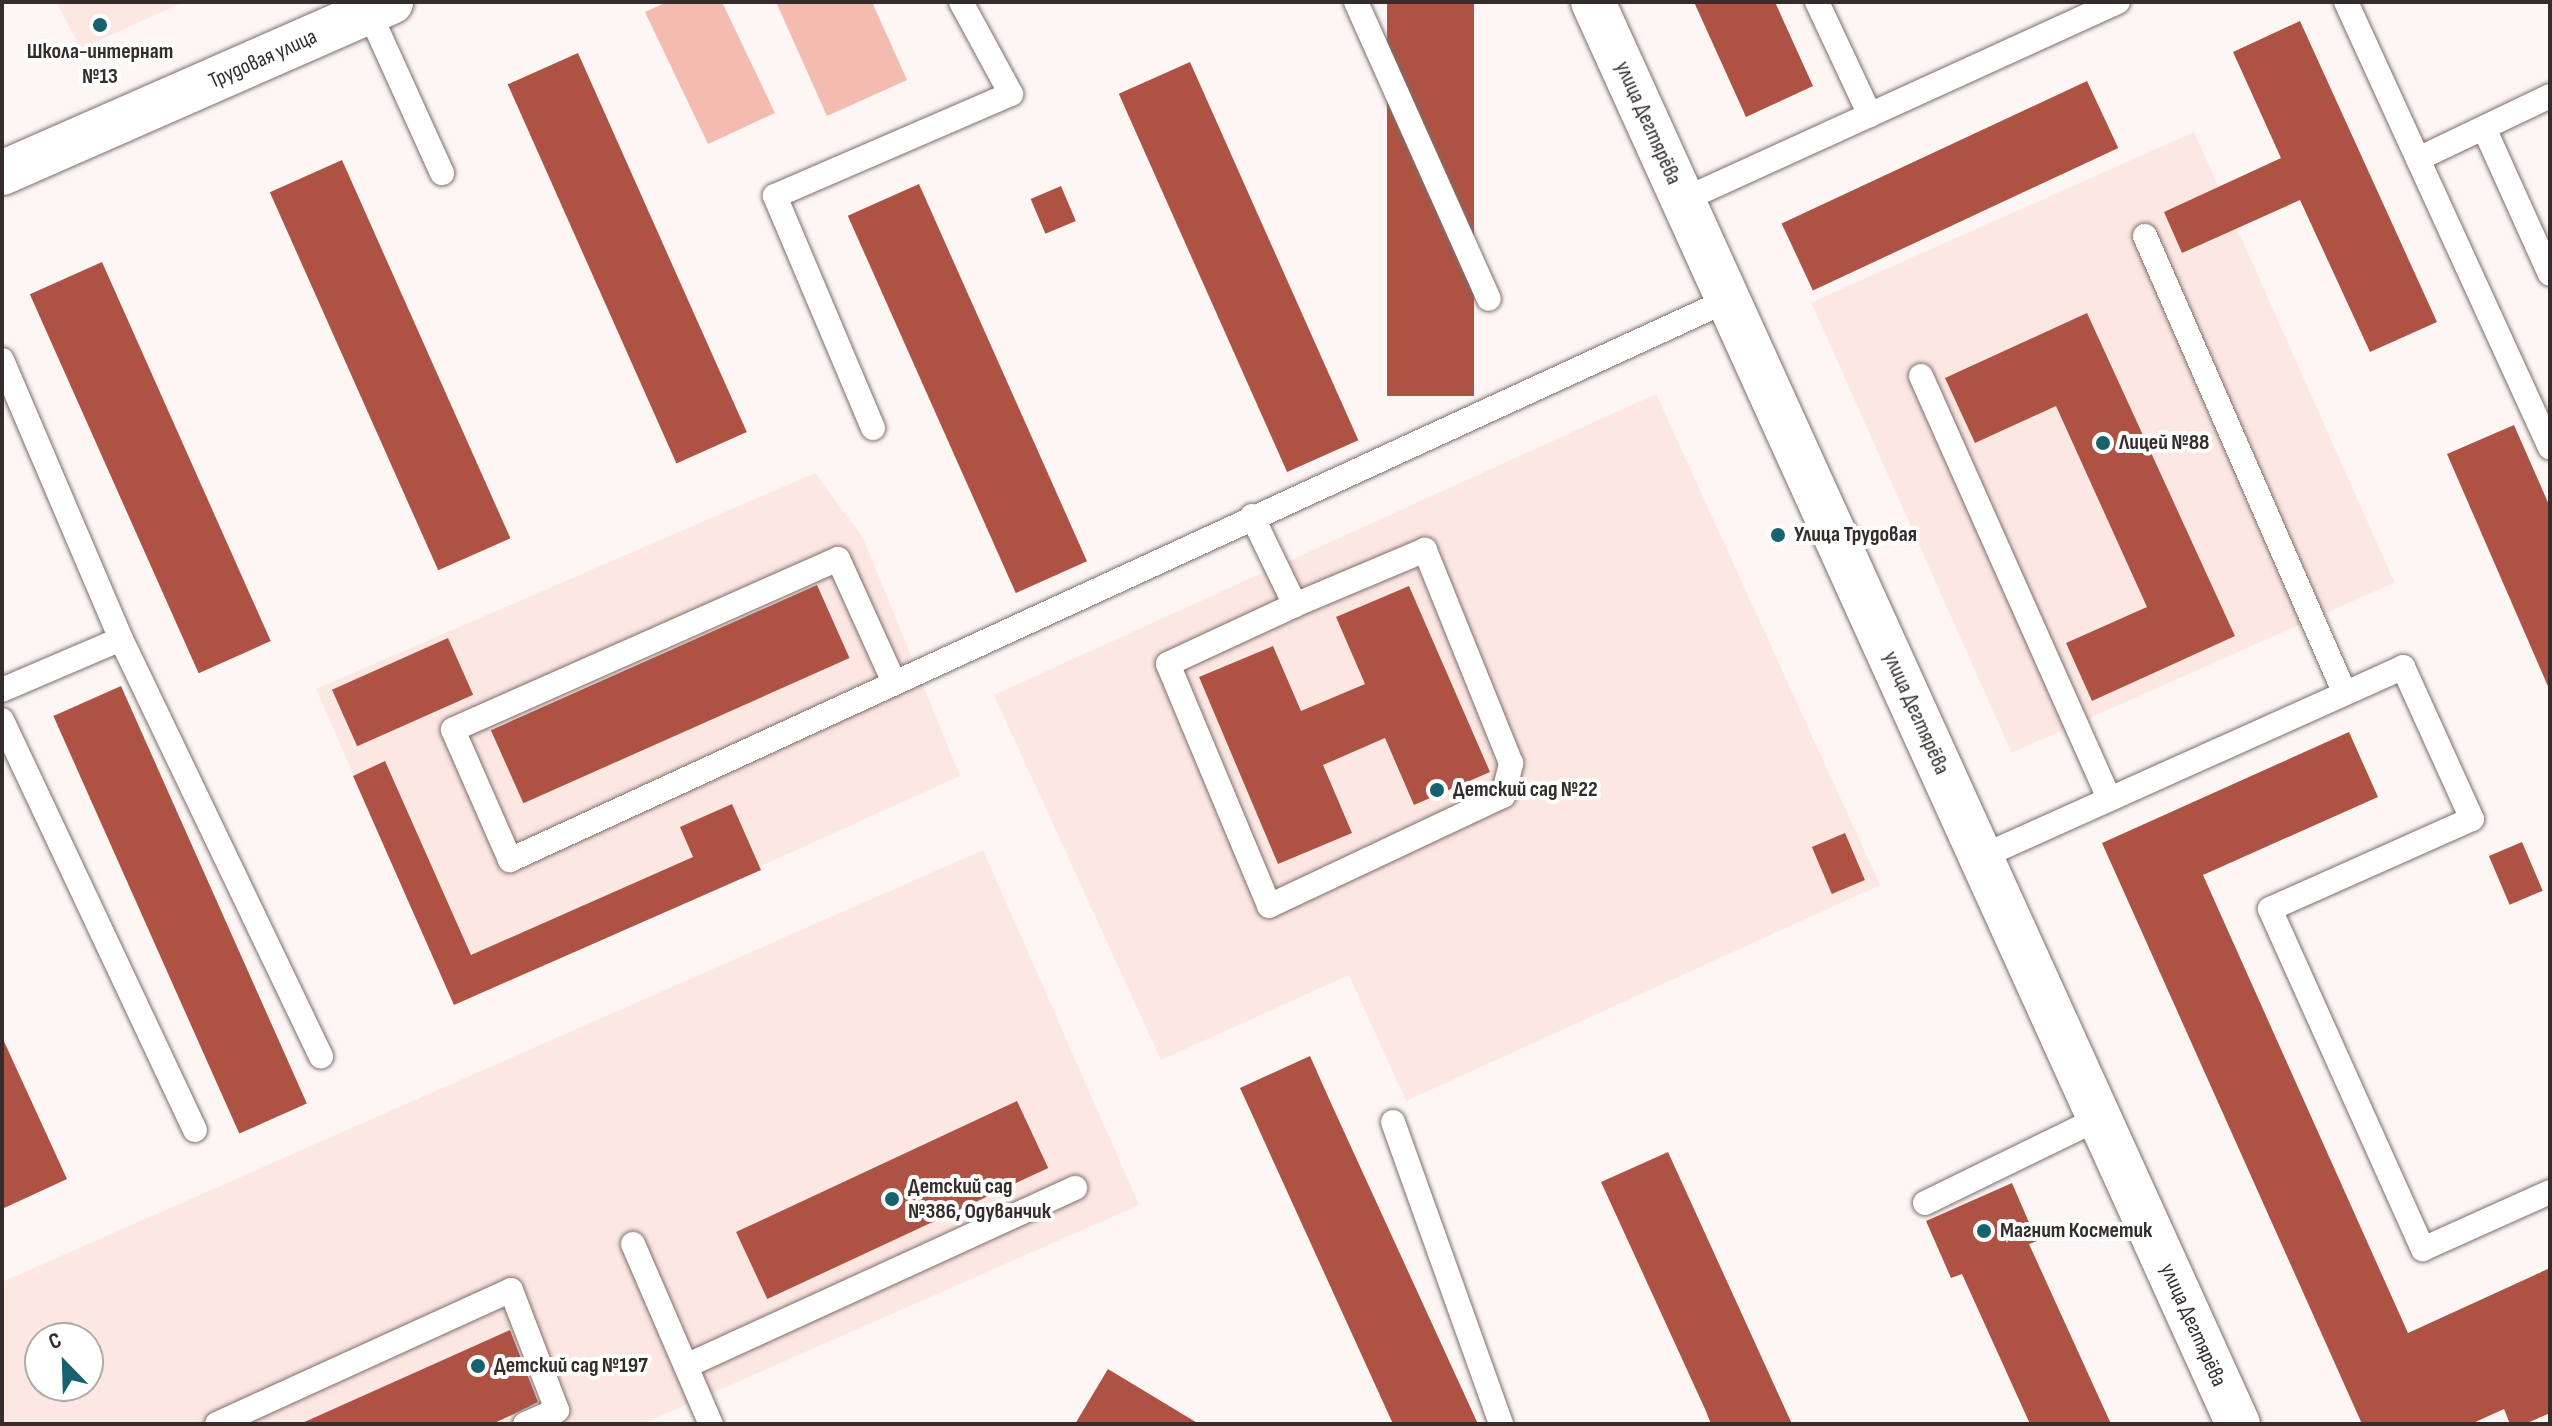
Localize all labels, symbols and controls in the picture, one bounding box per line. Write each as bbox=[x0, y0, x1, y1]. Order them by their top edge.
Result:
marker: Школа-интернат №13 bbox=[91, 16, 109, 34]
street label: Трудовая улица bbox=[205, 23, 321, 95]
place label: Школа-интернат №13 bbox=[27, 38, 173, 90]
street label: улица Дегтярёва bbox=[1609, 57, 1687, 189]
place label: Лицей №88 bbox=[2119, 430, 2209, 456]
marker: Лицей №88 bbox=[2094, 434, 2112, 452]
place label: Улица Трудовая bbox=[1794, 522, 1917, 548]
marker: Улица Трудовая bbox=[1769, 526, 1787, 544]
street label: улица Дегтярёва bbox=[1877, 647, 1955, 779]
place label: Детский сад №22 bbox=[1453, 777, 1598, 803]
marker: Детский сад №22 bbox=[1428, 781, 1446, 799]
place label: Детский сад №386, Одуванчик bbox=[908, 1173, 1051, 1224]
marker: Детский сад №386, Одуванчик bbox=[883, 1190, 901, 1208]
place label: Магнит Косметик bbox=[2000, 1218, 2152, 1244]
marker: Магнит Косметик bbox=[1975, 1222, 1993, 1240]
street label: улица Дегтярёва bbox=[2154, 1259, 2232, 1391]
north arrow bbox=[24, 1322, 104, 1402]
text: С bbox=[45, 1327, 66, 1356]
place label: Детский сад №197 bbox=[494, 1353, 648, 1379]
marker: Детский сад №197 bbox=[469, 1357, 487, 1375]

